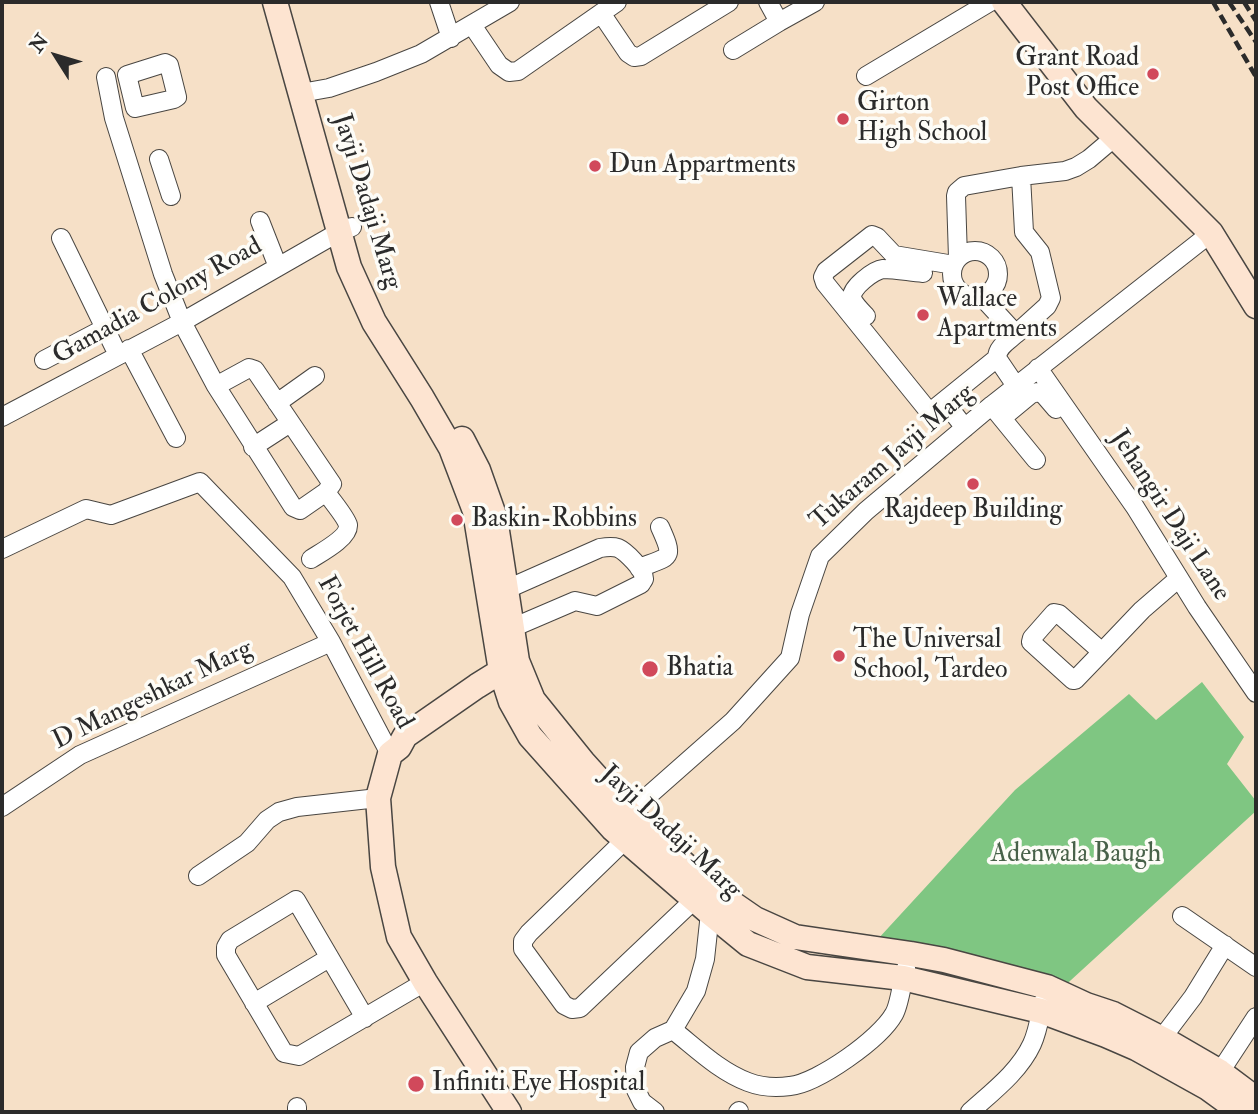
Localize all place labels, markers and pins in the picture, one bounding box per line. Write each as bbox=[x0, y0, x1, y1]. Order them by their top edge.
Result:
place label: Grant Road Post Office bbox=[1015, 43, 1139, 104]
marker: Grant Road Post Office bbox=[1145, 66, 1161, 82]
place label: Girton High School bbox=[857, 88, 987, 150]
marker: Girton High School bbox=[835, 111, 851, 127]
place label: Dun Appartments bbox=[609, 150, 796, 182]
marker: Dun Appartments bbox=[587, 158, 603, 174]
place label: Wallace Apartments bbox=[937, 284, 1057, 346]
marker: Wallace Apartments bbox=[915, 307, 931, 323]
marker: Rajdeep Building bbox=[965, 476, 981, 492]
place label: Rajdeep Building bbox=[884, 495, 1062, 527]
place label: Baskin-Robbins bbox=[471, 504, 637, 536]
marker: Baskin-Robbins bbox=[449, 512, 465, 528]
place label: The Universal School, Tardeo bbox=[853, 625, 1008, 686]
marker: The Universal School, Tardeo bbox=[831, 648, 847, 664]
place label: Bhatia bbox=[666, 653, 733, 685]
marker: Bhatia bbox=[640, 659, 660, 679]
place label: Infiniti Eye Hospital bbox=[432, 1068, 645, 1100]
marker: Infiniti Eye Hospital bbox=[406, 1074, 426, 1094]

